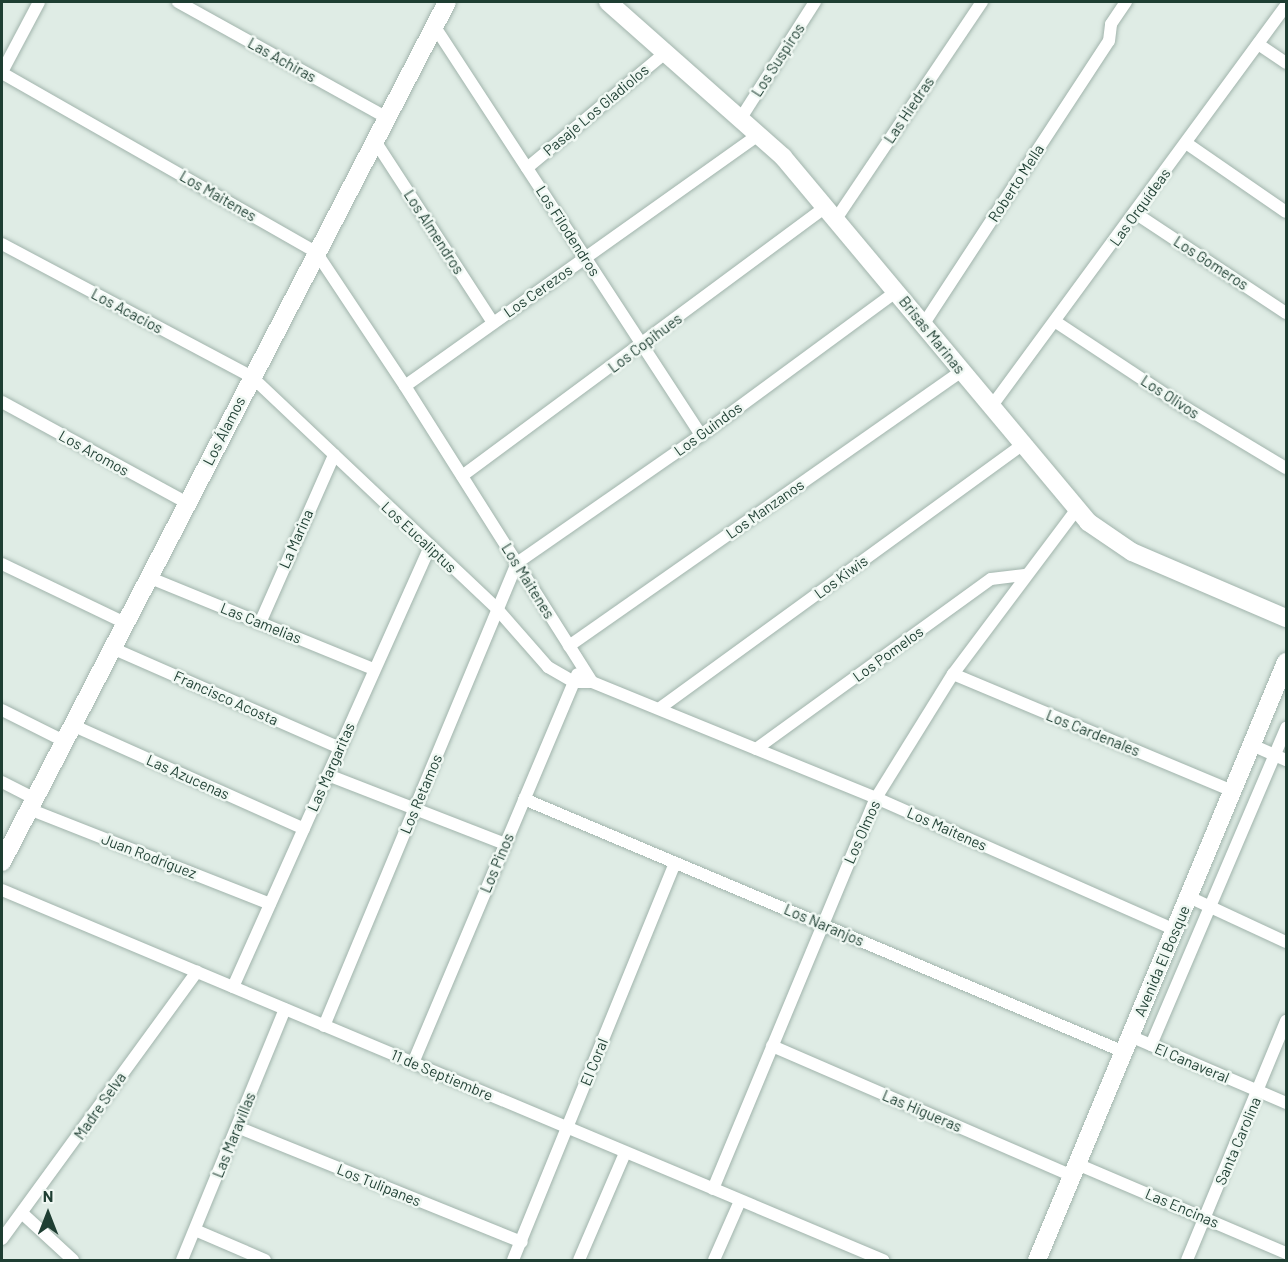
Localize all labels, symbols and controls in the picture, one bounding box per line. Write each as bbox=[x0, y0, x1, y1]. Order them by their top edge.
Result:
street label: Los Suspiros bbox=[748, 20, 808, 100]
street label: Las Achiras bbox=[245, 34, 319, 86]
street label: Pasaje Los Gladiolos bbox=[540, 61, 652, 159]
street label: Las Hiedras bbox=[880, 73, 938, 147]
street label: Roberto Mella bbox=[984, 141, 1048, 225]
street label: Las Orquídeas bbox=[1106, 165, 1174, 249]
street label: Los Maitenes bbox=[177, 167, 259, 225]
street label: Los Filodendros bbox=[532, 182, 604, 280]
street label: Los Almendros bbox=[400, 187, 468, 277]
street label: Los Gomeros bbox=[1170, 232, 1252, 294]
street label: Los Cerezos bbox=[500, 261, 576, 321]
street label: Los Acacios bbox=[88, 285, 166, 337]
street label: Brisas Marinas bbox=[895, 293, 969, 377]
street label: Los Copihues bbox=[605, 309, 685, 377]
street label: Los Olivos bbox=[1138, 372, 1202, 422]
street label: Los Álamos bbox=[199, 394, 249, 468]
street label: Los Guindos bbox=[671, 398, 745, 460]
street label: Los Aromos bbox=[56, 426, 132, 480]
street label: Los Manzanos bbox=[723, 476, 807, 542]
street label: Los Eucaliptus bbox=[378, 498, 460, 576]
street label: La Marina bbox=[275, 507, 317, 571]
street label: Los Maitenes bbox=[498, 540, 558, 622]
street label: Los Kiwis bbox=[811, 552, 871, 602]
street label: Las Camelias bbox=[218, 599, 304, 647]
street label: Los Pomelos bbox=[849, 622, 927, 686]
street label: Francisco Acosta bbox=[171, 667, 281, 729]
street label: Los Cardenales bbox=[1044, 706, 1142, 760]
street label: Las Margaritas bbox=[303, 720, 359, 814]
street label: Las Azucenas bbox=[144, 751, 232, 803]
street label: Los Retamos bbox=[396, 751, 446, 837]
street label: Los Olmos bbox=[840, 798, 884, 866]
street label: Los Maitenes bbox=[904, 803, 990, 855]
street label: Juan Rodríguez bbox=[99, 830, 199, 882]
street label: Los Pinos bbox=[476, 830, 518, 896]
street label: Los Naranjos bbox=[781, 900, 867, 950]
street label: Avenida El Bosque bbox=[1130, 903, 1194, 1019]
street label: El Coral bbox=[576, 1036, 612, 1088]
street label: El Canaveral bbox=[1152, 1039, 1232, 1087]
street label: 11 de Septiembre bbox=[388, 1045, 496, 1105]
street label: Madre Selva bbox=[70, 1069, 130, 1143]
street label: Las Higueras bbox=[880, 1086, 964, 1136]
street label: Las Maravillas bbox=[209, 1090, 259, 1180]
street label: Santa Carolina bbox=[1211, 1094, 1265, 1188]
street label: Los Tulipanes bbox=[334, 1160, 424, 1210]
north arrow bbox=[18, 1184, 78, 1244]
street label: Las Encinas bbox=[1143, 1184, 1221, 1232]
text: N bbox=[43, 1186, 53, 1205]

